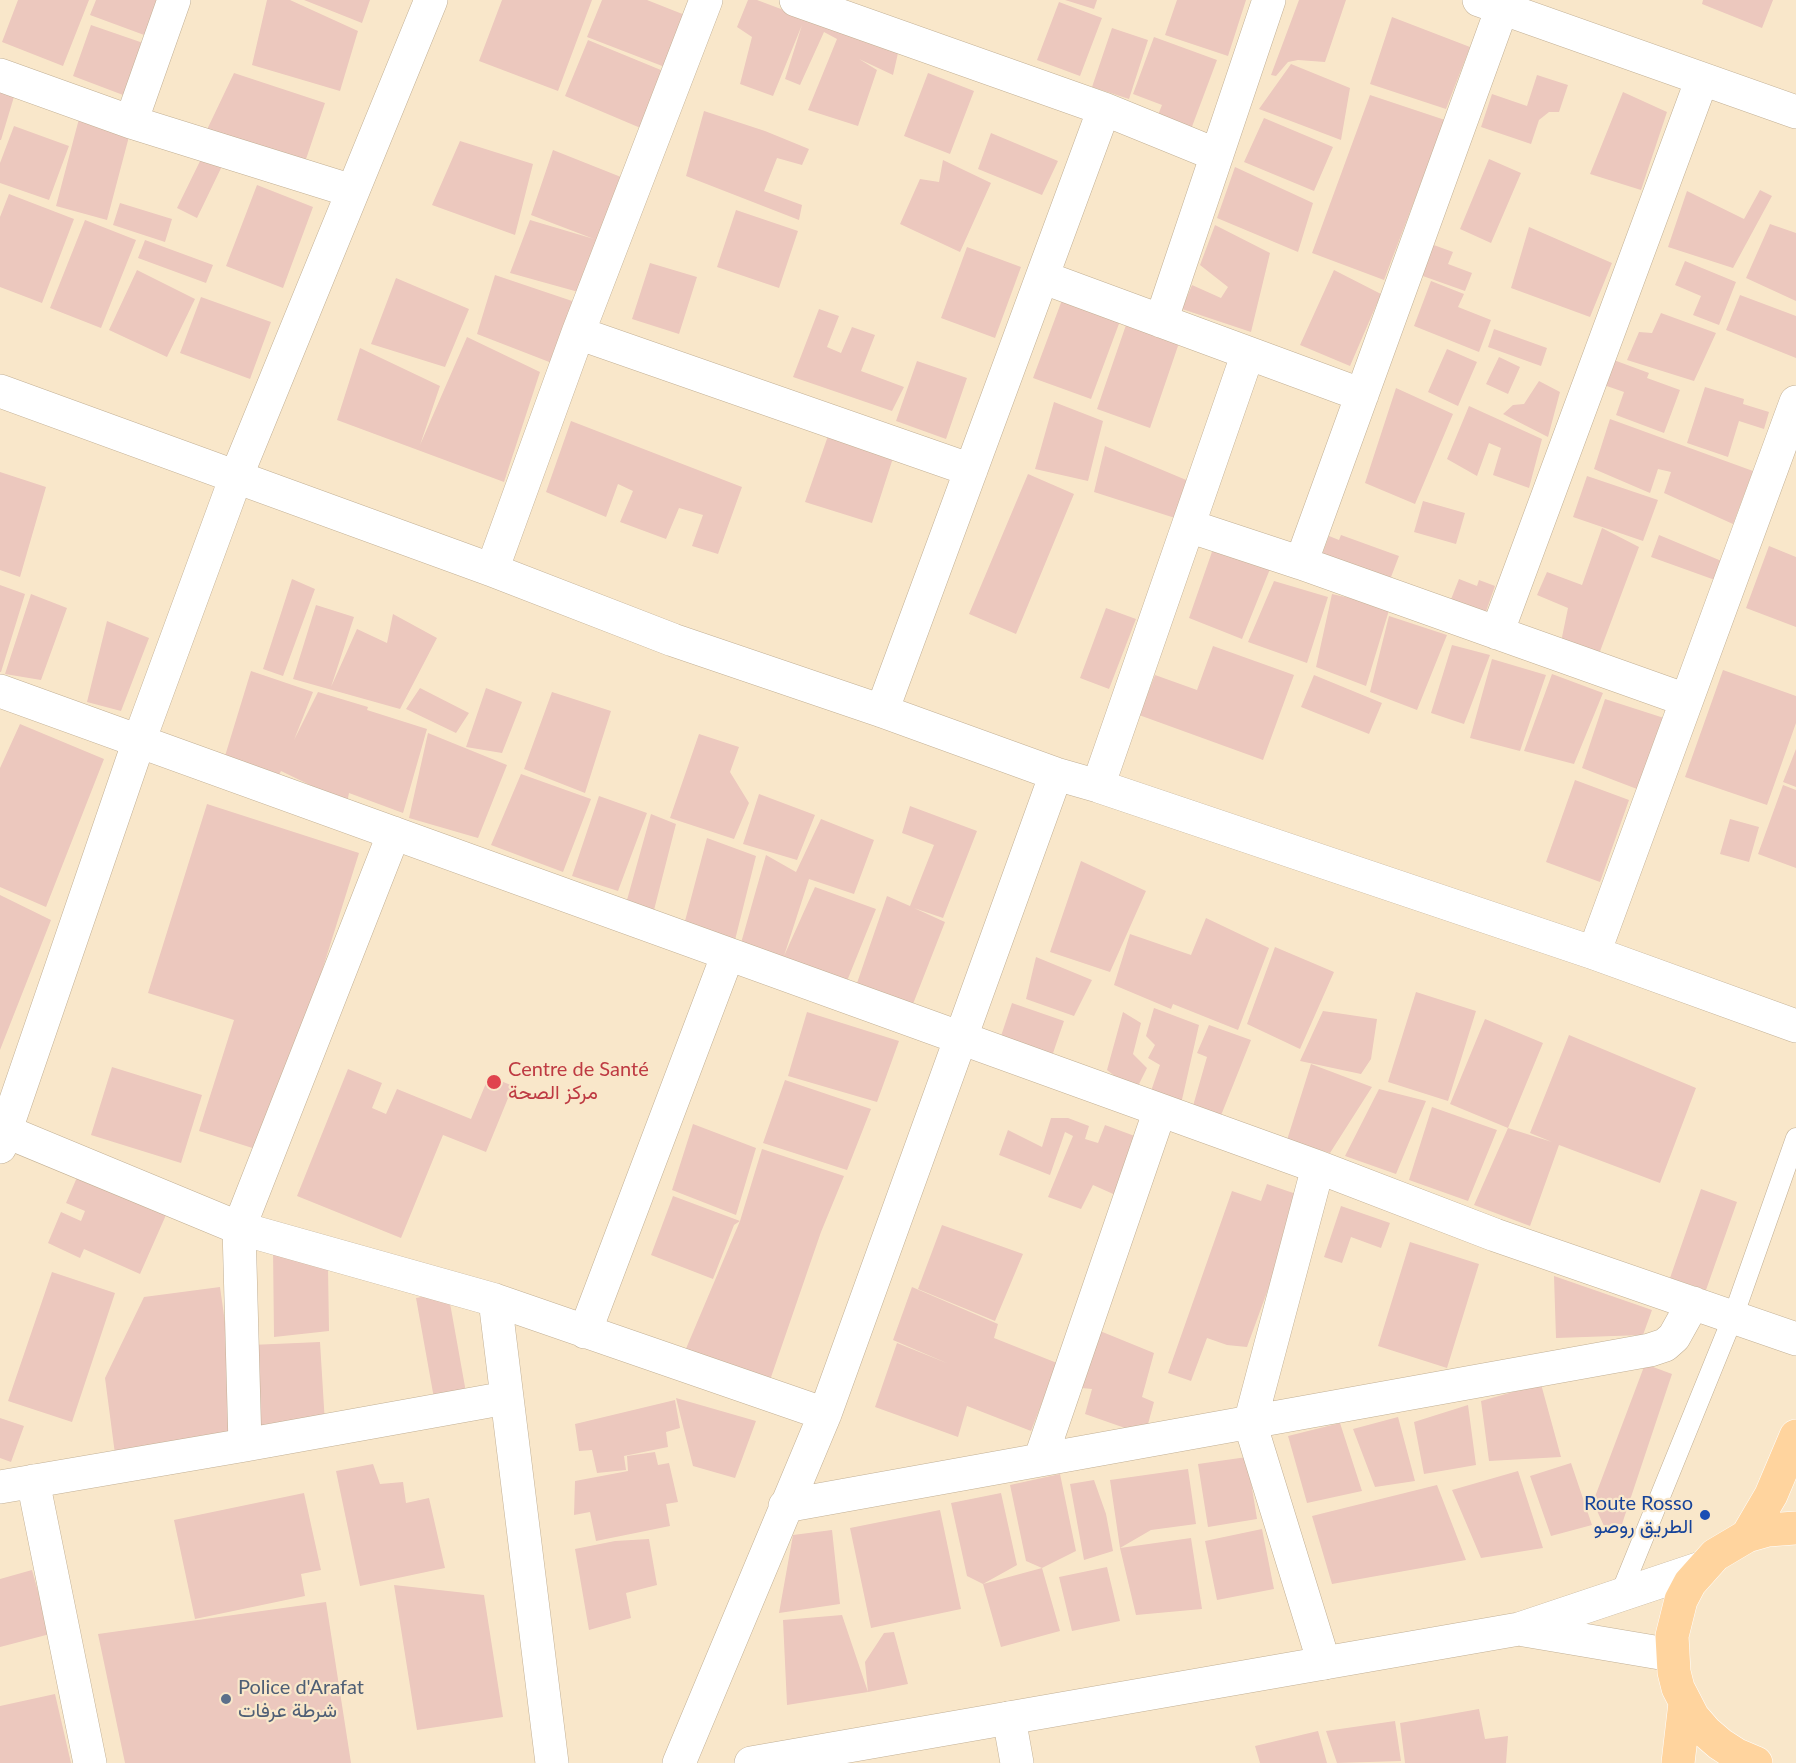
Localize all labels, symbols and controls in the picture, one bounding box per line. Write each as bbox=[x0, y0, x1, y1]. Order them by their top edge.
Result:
place label: Centre de Santé مركز الصحة bbox=[508, 1058, 649, 1105]
marker: Centre de Santé مركز الصحة bbox=[485, 1073, 503, 1091]
place label: Route Rosso الطريق روصو bbox=[1584, 1492, 1693, 1539]
marker: Route Rosso الطريق روصو bbox=[1698, 1508, 1712, 1522]
place label: Police d'Arafat شرطة عرفات bbox=[238, 1676, 364, 1723]
marker: Police d'Arafat شرطة عرفات bbox=[219, 1692, 233, 1706]

